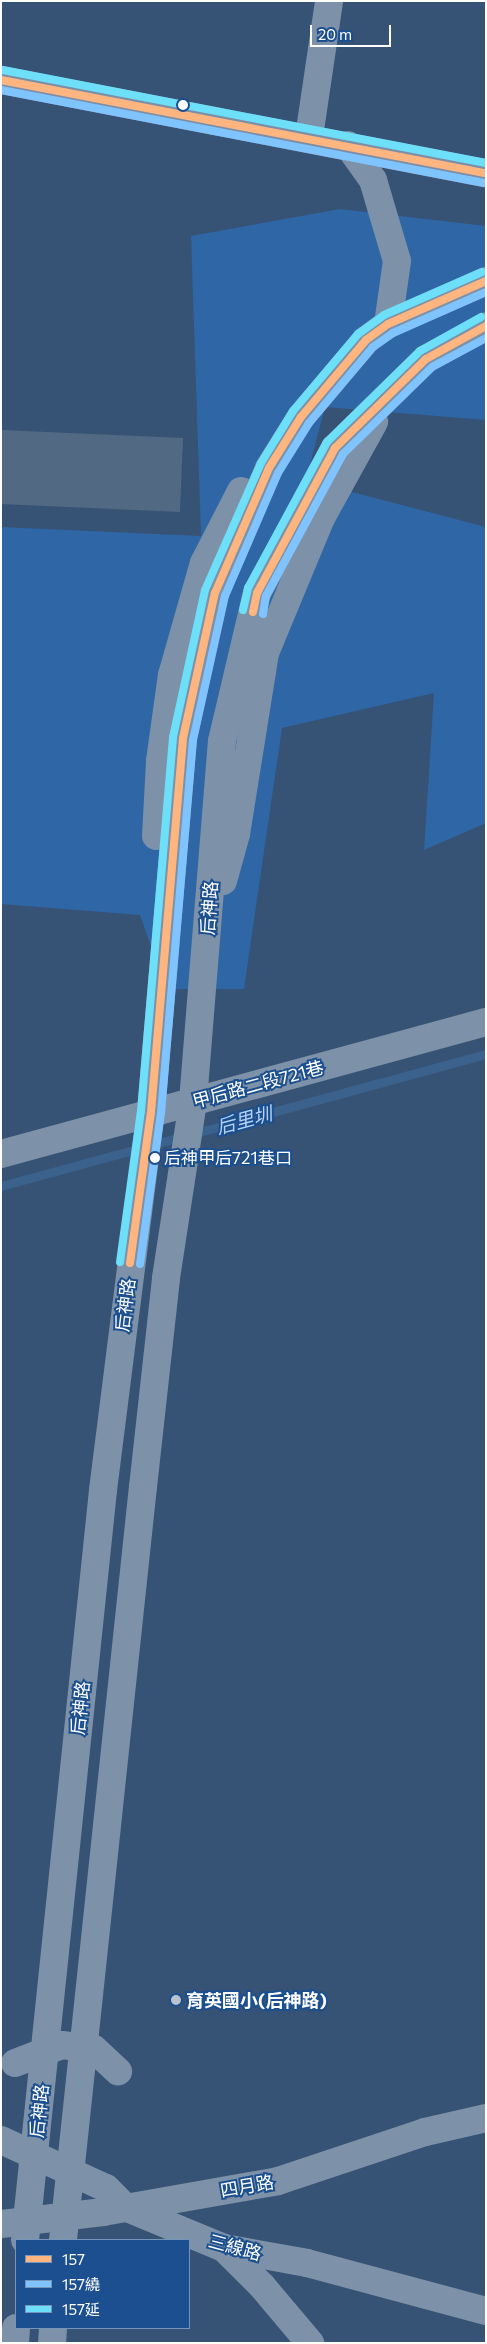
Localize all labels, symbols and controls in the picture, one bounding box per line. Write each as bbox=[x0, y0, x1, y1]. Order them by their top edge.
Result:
scale bar bbox=[312, 15, 393, 47]
text: 20 m bbox=[318, 25, 352, 43]
unlabelled marker bbox=[178, 100, 188, 110]
street label: 后神路 bbox=[196, 880, 222, 936]
street label: 甲后路二段721巷 bbox=[190, 1056, 326, 1112]
water label: 后里圳 bbox=[214, 1102, 274, 1138]
place label: 后神甲后721巷口 bbox=[164, 1148, 292, 1168]
marker: 后神甲后721巷口 bbox=[150, 1153, 160, 1163]
street label: 后神路 bbox=[111, 1277, 139, 1333]
street label: 后神路 bbox=[66, 1680, 94, 1736]
place label: 育英國小(后神路) bbox=[186, 1989, 327, 2011]
marker: 育英國小(后神路) bbox=[170, 1994, 182, 2006]
street label: 后神路 bbox=[25, 2083, 53, 2139]
street label: 四月路 bbox=[219, 2171, 275, 2201]
street label: 三線路 bbox=[206, 2230, 264, 2264]
legend bbox=[15, 2239, 190, 2329]
text: 157 bbox=[62, 2250, 85, 2268]
text: 157繞 bbox=[62, 2275, 100, 2293]
text: 157延 bbox=[62, 2300, 100, 2318]

